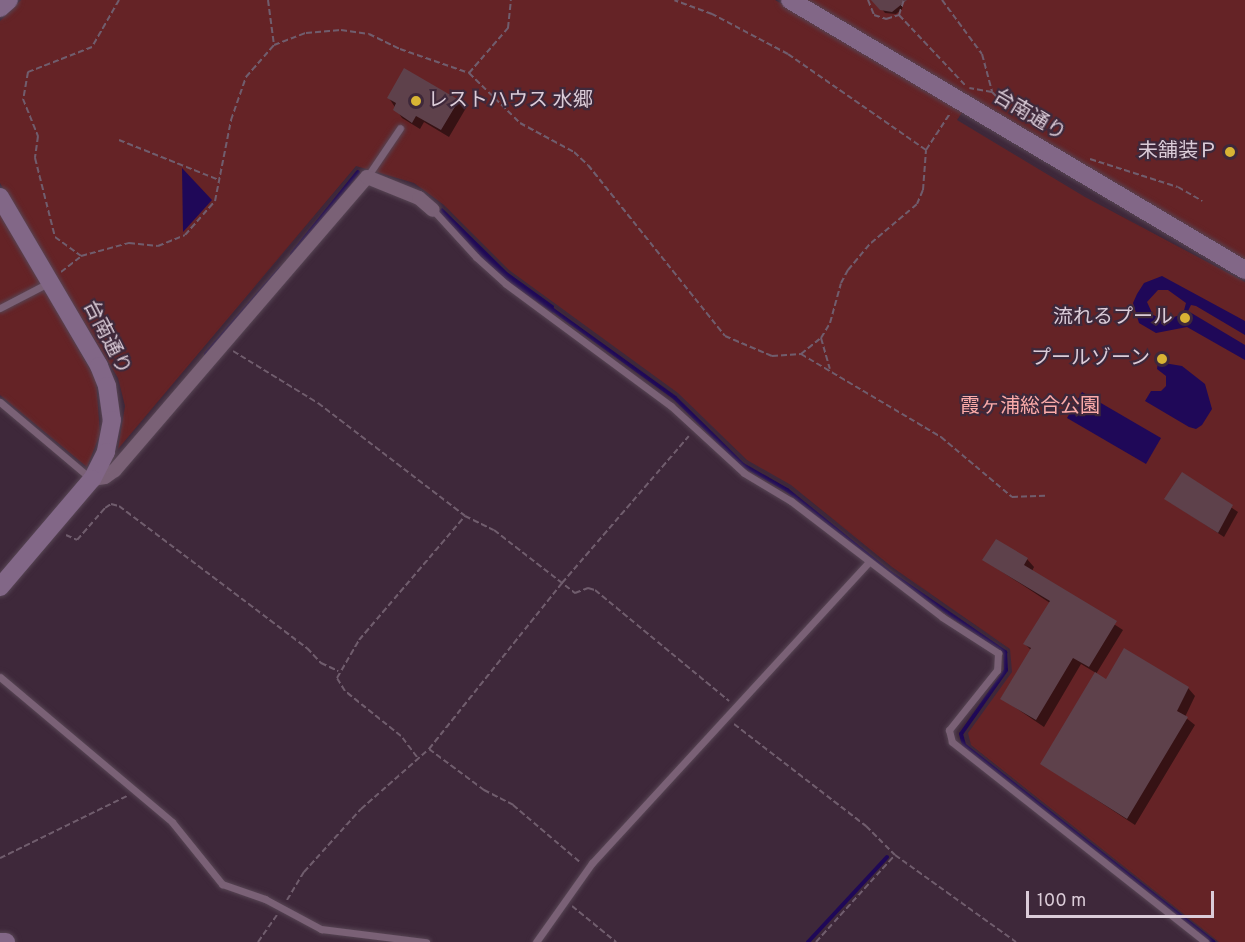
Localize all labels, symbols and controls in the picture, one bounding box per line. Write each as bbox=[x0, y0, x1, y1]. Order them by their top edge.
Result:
street label: 台南通り bbox=[989, 85, 1069, 147]
place label: レストハウス 水郷 bbox=[428, 89, 593, 113]
marker: レストハウス 水郷 bbox=[409, 94, 423, 108]
place label: 未舗装Ｐ bbox=[1138, 140, 1218, 164]
marker: 未舗装Ｐ bbox=[1223, 145, 1237, 159]
street label: 台南通り bbox=[77, 297, 135, 379]
place label: 流れるプール bbox=[1053, 306, 1173, 330]
marker: 流れるプール bbox=[1178, 311, 1192, 325]
place label: プールゾーン bbox=[1030, 347, 1150, 371]
marker: プールゾーン bbox=[1155, 352, 1169, 366]
park label: 霞ヶ浦総合公園 bbox=[960, 395, 1100, 419]
scale bar bbox=[1029, 879, 1216, 917]
text: 100 m bbox=[1037, 890, 1086, 913]

